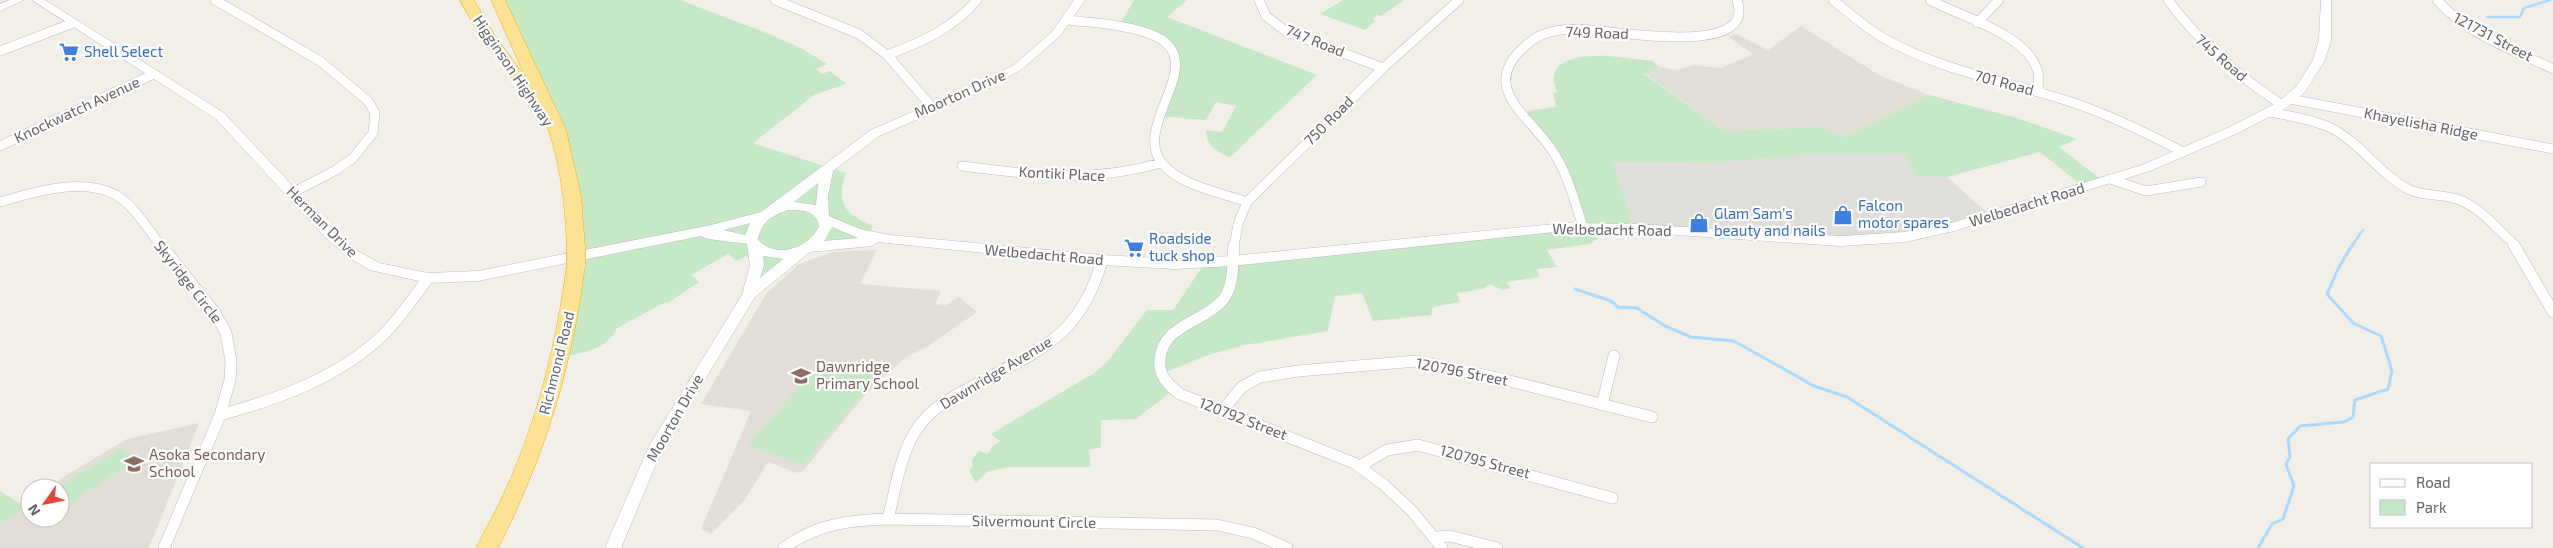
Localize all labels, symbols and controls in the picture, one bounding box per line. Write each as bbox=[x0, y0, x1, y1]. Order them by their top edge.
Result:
street label: 121731 Street bbox=[2451, 8, 2537, 65]
street label: Higginson Highway bbox=[470, 11, 558, 130]
street label: 747 Road bbox=[1283, 20, 1348, 60]
street label: 749 Road bbox=[1565, 22, 1629, 42]
street label: 745 Road bbox=[2192, 30, 2251, 85]
supermarket icon: Shell Select bbox=[58, 41, 80, 63]
place label: Shell Select bbox=[84, 42, 163, 60]
street label: Moorton Drive bbox=[911, 65, 1008, 121]
street label: 701 Road bbox=[1973, 65, 2036, 99]
street label: Knockwatch Avenue bbox=[11, 72, 142, 146]
street label: 750 Road bbox=[1300, 92, 1357, 149]
street label: Khayelisha Ridge bbox=[2363, 103, 2480, 143]
street label: Kontiki Place bbox=[1018, 162, 1106, 184]
street label: Welbedacht Road bbox=[1967, 178, 2087, 230]
street label: Herman Drive bbox=[283, 182, 362, 261]
place label: Falcon motor spares bbox=[1858, 196, 1949, 231]
place label: Glam Sam's beauty and nails bbox=[1714, 204, 1826, 239]
shop icon: Falcon motor spares bbox=[1832, 204, 1854, 226]
shop icon: Glam Sam's beauty and nails bbox=[1688, 212, 1710, 234]
street label: Welbedacht Road bbox=[1552, 219, 1672, 239]
place label: Roadside tuck shop bbox=[1149, 229, 1215, 264]
street label: Skyridge Circle bbox=[151, 236, 227, 326]
supermarket icon: Roadside tuck shop bbox=[1123, 237, 1145, 259]
street label: Welbedacht Road bbox=[984, 240, 1104, 268]
street label: Richmond Road bbox=[534, 309, 578, 416]
street label: Dawnridge Avenue bbox=[936, 332, 1055, 413]
street label: 120796 Street bbox=[1415, 353, 1510, 389]
place label: Dawnridge Primary School bbox=[816, 357, 919, 392]
school or university icon: Dawnridge Primary School bbox=[790, 365, 812, 387]
street label: Moorton Drive bbox=[642, 371, 706, 464]
street label: 120792 Street bbox=[1197, 393, 1290, 443]
street label: 120795 Street bbox=[1438, 440, 1533, 482]
place label: Asoka Secondary School bbox=[149, 445, 265, 480]
school or university icon: Asoka Secondary School bbox=[123, 453, 145, 475]
legend bbox=[2370, 463, 2533, 528]
text: Road bbox=[2416, 473, 2451, 491]
north arrow bbox=[20, 478, 70, 528]
text: Park bbox=[2416, 498, 2447, 516]
text: N bbox=[24, 501, 44, 519]
street label: Silvermount Circle bbox=[972, 511, 1096, 531]

